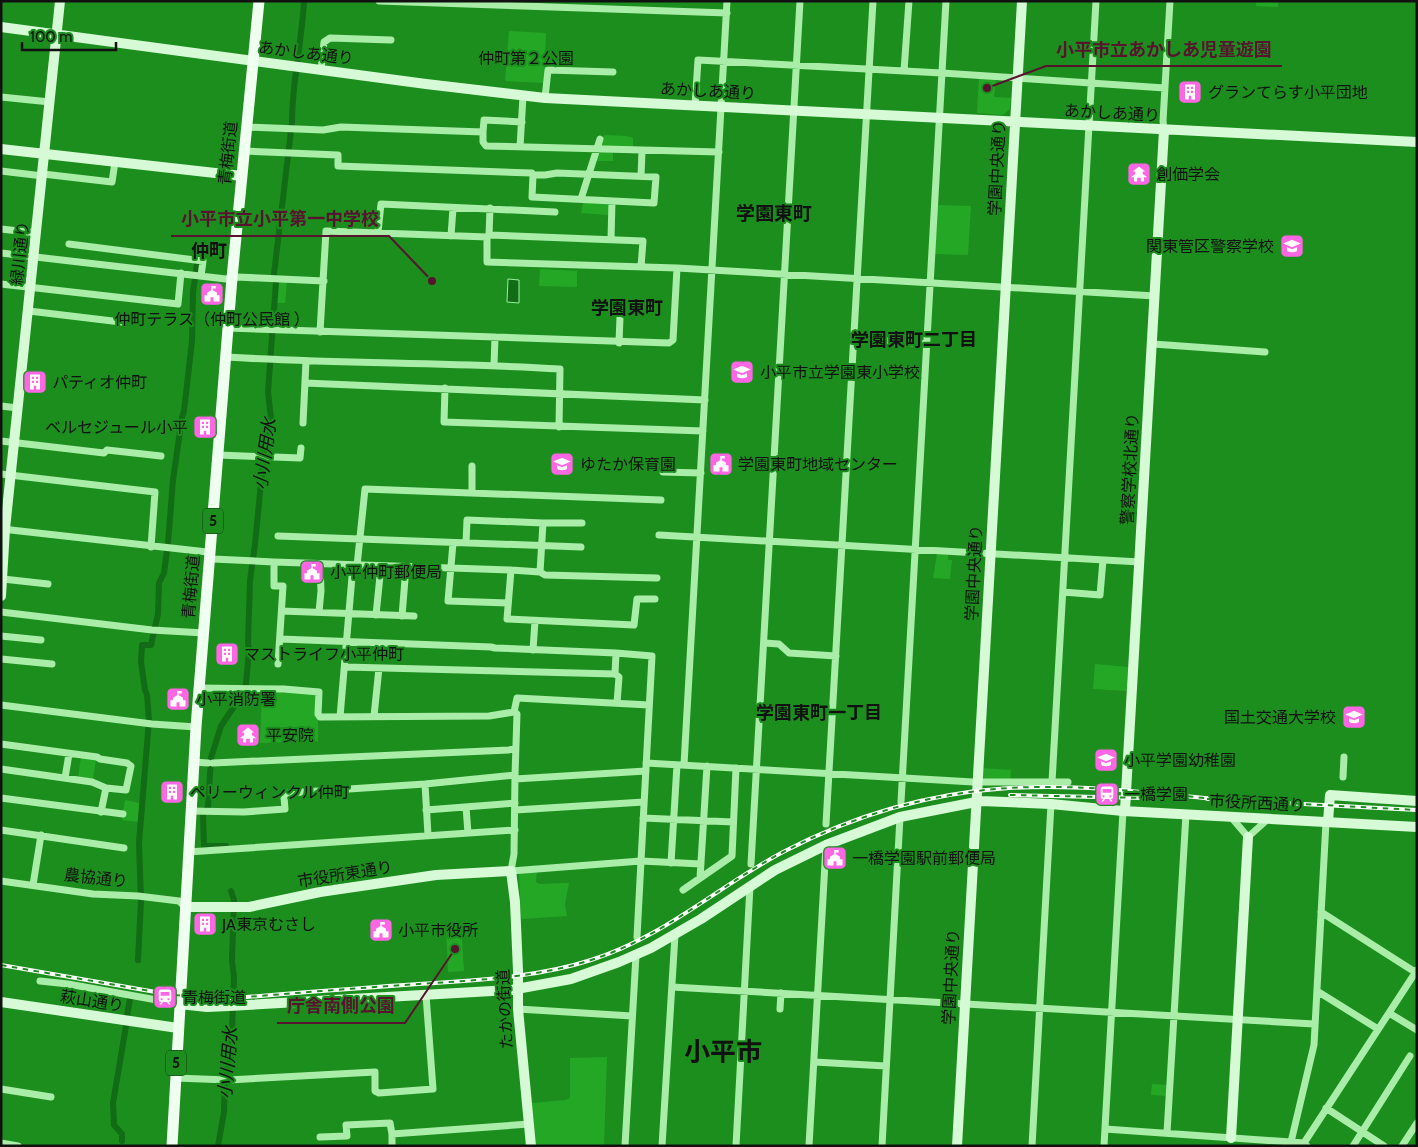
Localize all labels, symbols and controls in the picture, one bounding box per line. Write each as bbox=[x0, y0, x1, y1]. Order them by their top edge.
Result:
scale bar bbox=[22, 20, 116, 52]
text: 100 m bbox=[30, 28, 72, 46]
callout: 小平市立あかしあ児童遊園 bbox=[1046, 33, 1282, 66]
street label: あかしあ通り bbox=[257, 38, 355, 68]
text: 小平市立あかしあ児童遊園 bbox=[1056, 39, 1272, 61]
park label: 仲町第２公園 bbox=[478, 49, 574, 68]
street label: あかしあ通り bbox=[660, 79, 756, 103]
building icon: グランてらす小平団地 bbox=[1177, 79, 1203, 105]
place label: グランてらす小平団地 bbox=[1208, 83, 1368, 102]
street label: あかしあ通り bbox=[1064, 101, 1160, 125]
street label: 青梅街道 bbox=[215, 120, 241, 186]
street label: 学園中央通り bbox=[985, 120, 1009, 216]
temple icon: 創価学会 bbox=[1126, 161, 1152, 187]
place label: 創価学会 bbox=[1156, 165, 1220, 184]
district label: 学園東町 bbox=[736, 202, 812, 225]
callout: 小平市立小平第一中学校 bbox=[171, 203, 389, 236]
text: 小平市立小平第一中学校 bbox=[181, 208, 379, 230]
street label: 緑川通り bbox=[7, 220, 33, 286]
school or university icon: 関東管区警察学校 bbox=[1279, 233, 1305, 259]
place label: 関東管区警察学校 bbox=[1146, 237, 1274, 256]
district label: 仲町 bbox=[191, 240, 227, 262]
public building icon: 仲町テラス（仲町公民館 ） bbox=[199, 281, 225, 307]
district label: 学園東町 bbox=[591, 297, 663, 319]
place label: 仲町テラス（仲町公民館 ） bbox=[114, 310, 310, 329]
district label: 学園東町二丁目 bbox=[851, 329, 977, 351]
school or university icon: 小平市立学園東小学校 bbox=[729, 359, 755, 385]
place label: 小平市立学園東小学校 bbox=[760, 363, 920, 382]
building icon: パティオ仲町 bbox=[22, 369, 48, 395]
place label: パティオ仲町 bbox=[52, 373, 147, 392]
street label: 警察学校北通り bbox=[1118, 413, 1142, 525]
building icon: ベルセジュール小平 bbox=[192, 414, 218, 440]
water label: 小川用水 bbox=[249, 415, 281, 491]
place label: ベルセジュール小平 bbox=[45, 418, 188, 437]
school or university icon: ゆたか保育園 bbox=[549, 451, 575, 477]
public building icon: 学園東町地域センター bbox=[708, 451, 734, 477]
place label: ゆたか保育園 bbox=[580, 455, 676, 474]
place label: 学園東町地域センター bbox=[738, 455, 898, 474]
road number: 5 bbox=[203, 508, 223, 534]
street label: 学園中央通り bbox=[962, 525, 986, 621]
street label: 青梅街道 bbox=[179, 554, 203, 620]
public building icon: 小平仲町郵便局 bbox=[299, 559, 325, 585]
place label: 小平仲町郵便局 bbox=[330, 563, 442, 582]
building icon: マストライフ小平仲町 bbox=[214, 641, 240, 667]
place label: マストライフ小平仲町 bbox=[244, 645, 404, 664]
public building icon: 小平消防署 bbox=[165, 686, 191, 712]
place label: 小平消防署 bbox=[196, 690, 276, 709]
district label: 学園東町一丁目 bbox=[756, 702, 882, 724]
school or university icon: 国土交通大学校 bbox=[1341, 704, 1367, 730]
place label: 国土交通大学校 bbox=[1224, 708, 1336, 727]
temple icon: 平安院 bbox=[235, 722, 261, 748]
place label: 平安院 bbox=[266, 726, 314, 745]
school or university icon: 小平学園幼稚園 bbox=[1093, 747, 1119, 773]
place label: 小平学園幼稚園 bbox=[1124, 751, 1236, 770]
building icon: ペリーウィンクル仲町 bbox=[159, 779, 185, 805]
station icon: 一橋学園 bbox=[1094, 781, 1120, 807]
place label: ペリーウィンクル仲町 bbox=[190, 783, 350, 802]
place label: 一橋学園 bbox=[1124, 785, 1188, 804]
street label: 市役所西通り bbox=[1209, 791, 1305, 815]
public building icon: 一橋学園駅前郵便局 bbox=[822, 845, 848, 871]
place label: 一橋学園駅前郵便局 bbox=[852, 849, 996, 868]
street label: 市役所東通り bbox=[296, 857, 394, 891]
street label: 農協通り bbox=[63, 865, 129, 891]
building icon: JA東京むさし bbox=[192, 911, 218, 937]
place label: JA東京むさし bbox=[221, 915, 316, 934]
public building icon: 小平市役所 bbox=[368, 917, 394, 943]
place label: 小平市役所 bbox=[398, 921, 478, 940]
street label: 学園中央通り bbox=[939, 929, 963, 1025]
street label: たかの街道 bbox=[493, 969, 517, 1049]
station icon: 青梅街道 bbox=[152, 984, 178, 1010]
street label: 萩山通り bbox=[59, 987, 125, 1015]
place label: 青梅街道 bbox=[182, 988, 246, 1007]
callout: 庁舎南側公園 bbox=[277, 990, 405, 1023]
text: 庁舎南側公園 bbox=[287, 995, 395, 1017]
water label: 小川用水 bbox=[214, 1024, 242, 1100]
district label: 小平市 bbox=[684, 1036, 762, 1068]
road number: 5 bbox=[166, 1050, 186, 1076]

